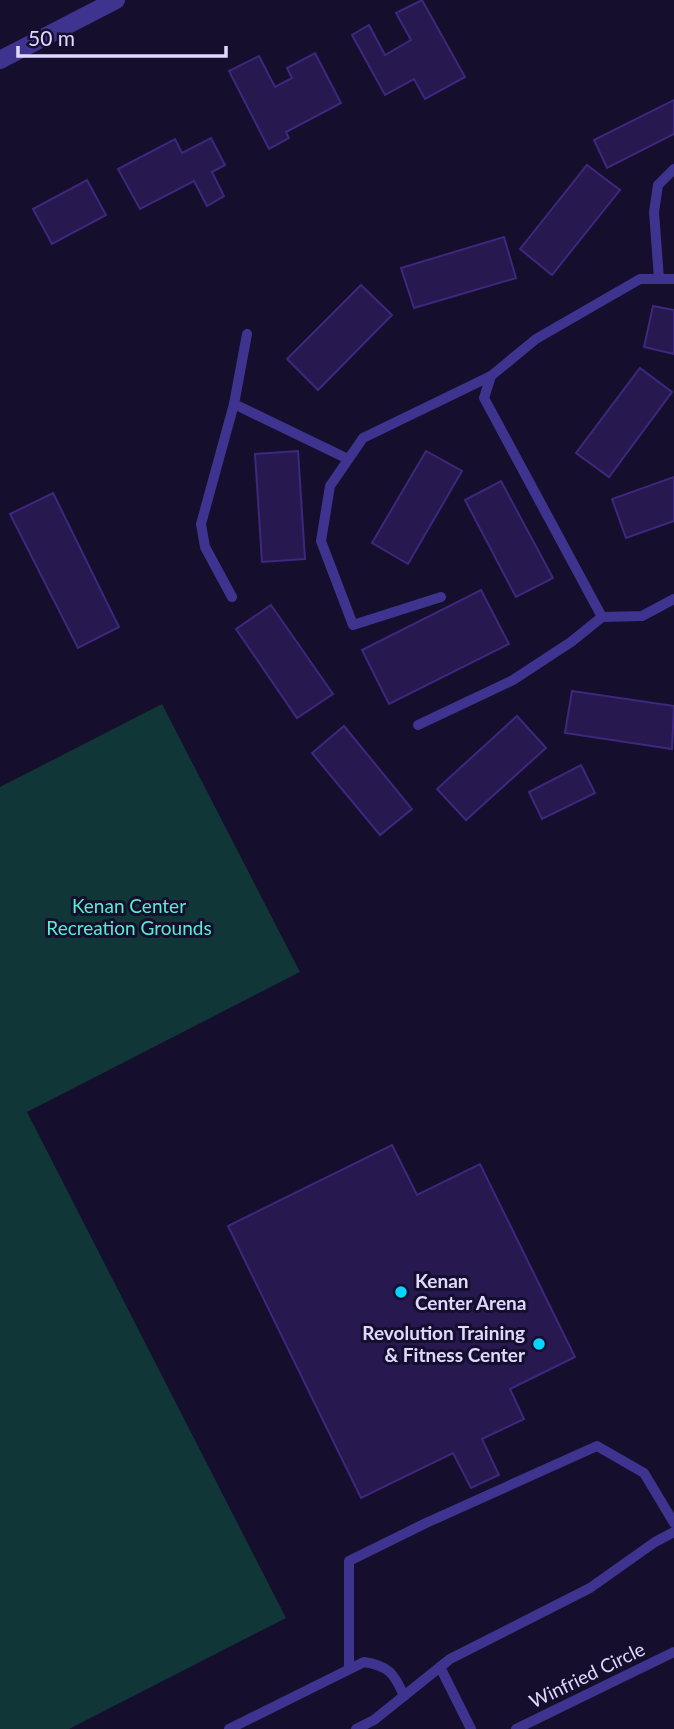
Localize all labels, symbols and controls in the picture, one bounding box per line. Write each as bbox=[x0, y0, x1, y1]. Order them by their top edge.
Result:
scale bar bbox=[18, 14, 226, 58]
text: 50 m bbox=[28, 25, 75, 50]
park label: Kenan Center Recreation Grounds bbox=[46, 894, 212, 939]
place label: Kenan Center Arena bbox=[415, 1269, 526, 1314]
marker: Kenan Center Arena bbox=[393, 1284, 409, 1300]
place label: Revolution Training & Fitness Center bbox=[362, 1321, 526, 1366]
marker: Revolution Training & Fitness Center bbox=[531, 1336, 547, 1352]
street label: Winfried Circle bbox=[525, 1637, 648, 1712]

